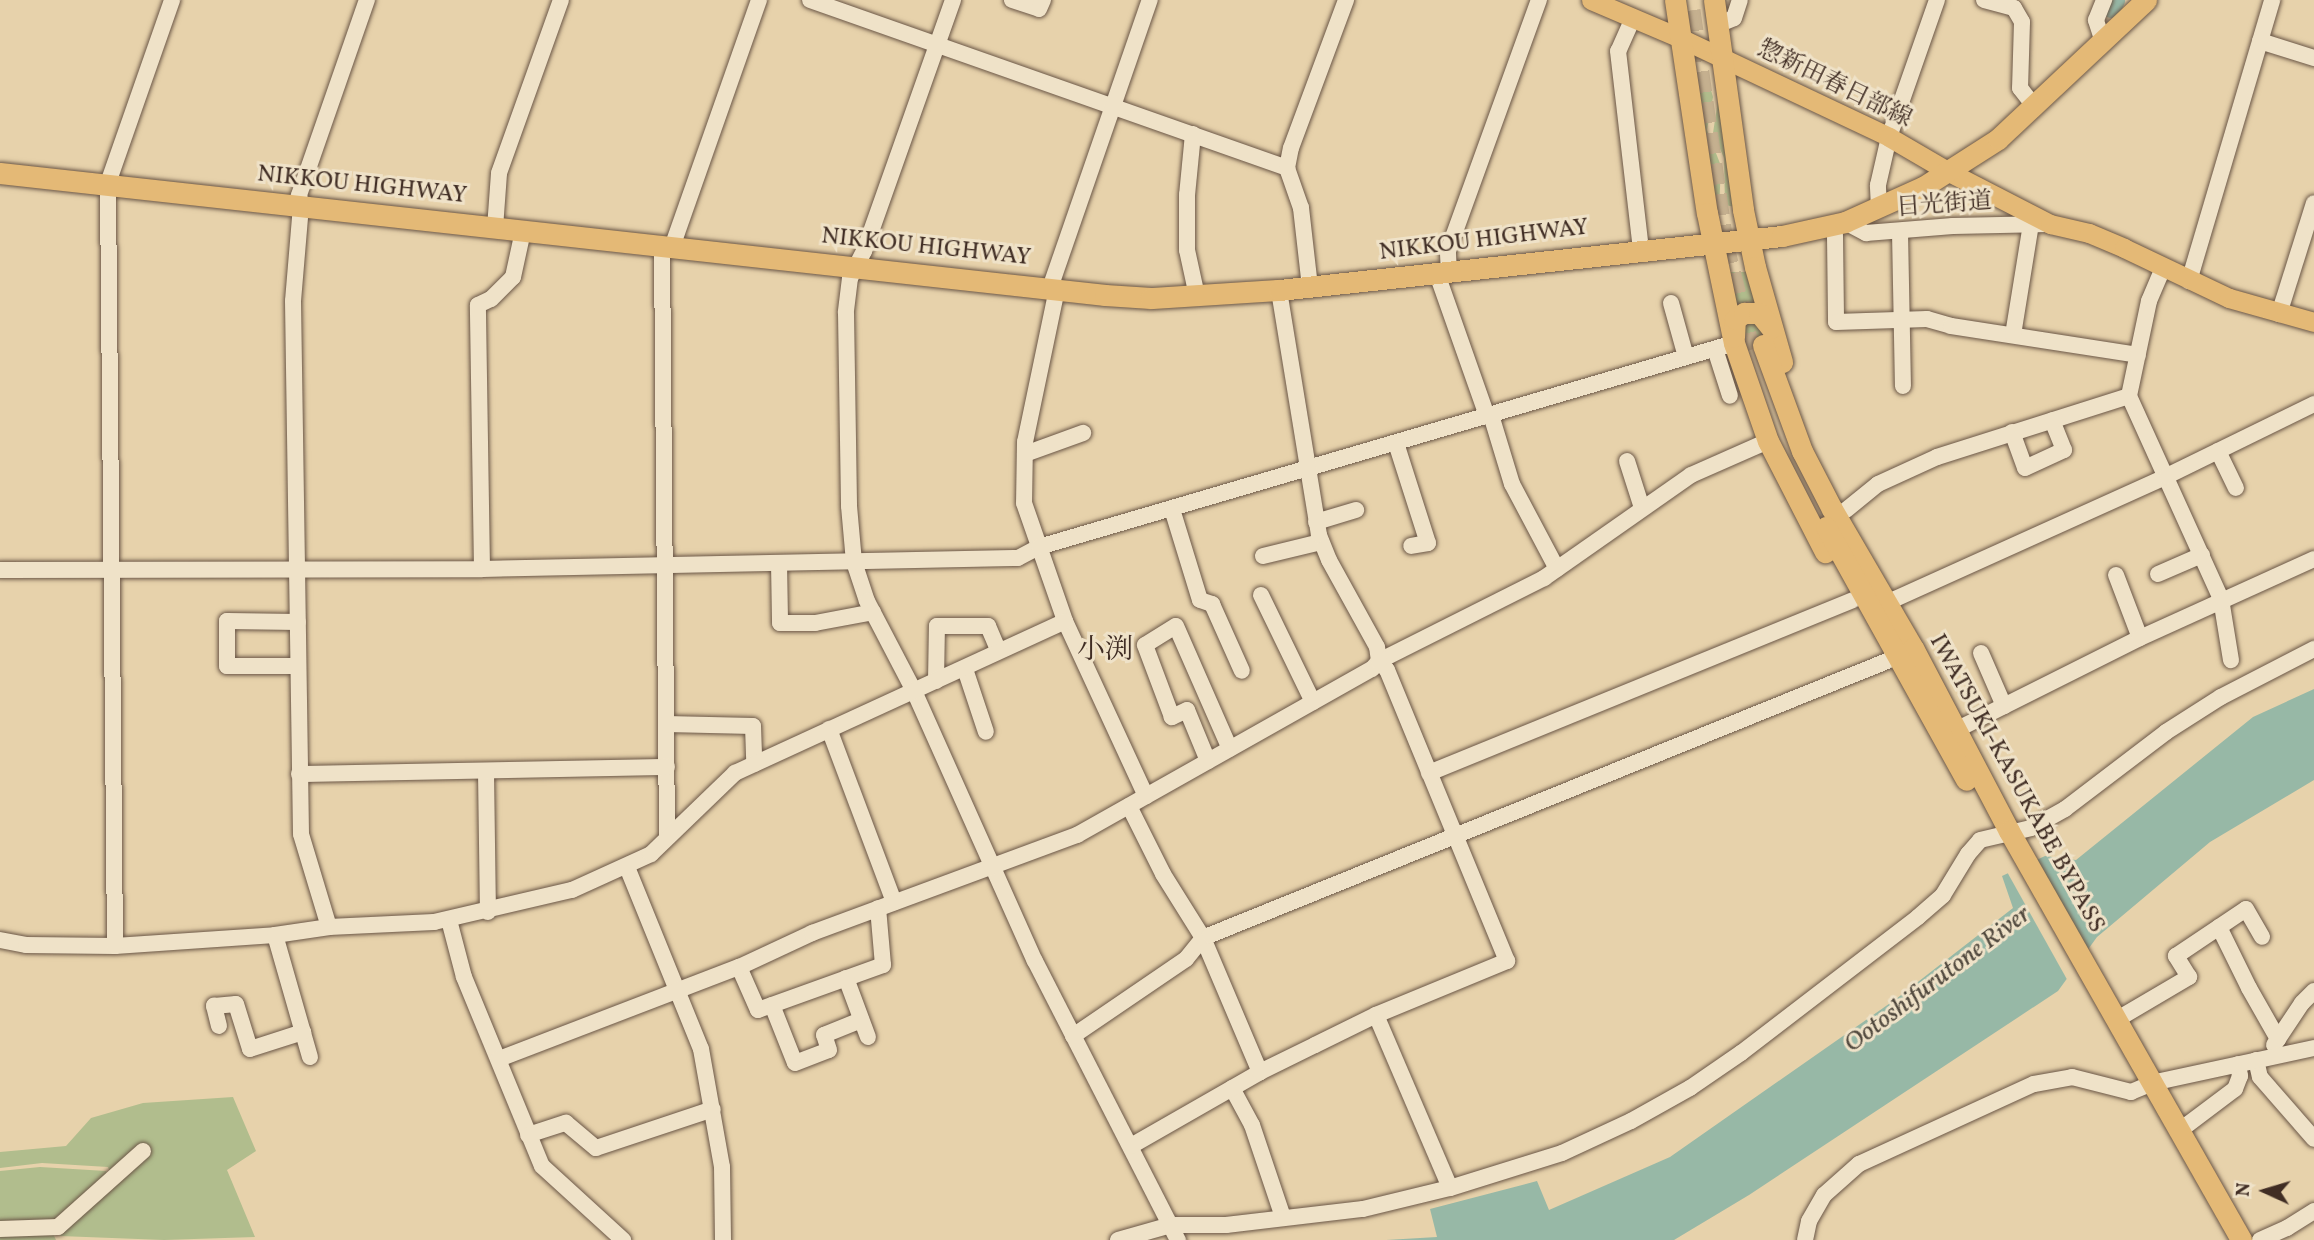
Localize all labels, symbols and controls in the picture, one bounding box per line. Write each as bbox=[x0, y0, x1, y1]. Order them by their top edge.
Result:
street label: 惣新田春日部線 bbox=[1752, 35, 1916, 135]
street label: NIKKOU HIGHWAY bbox=[256, 161, 468, 211]
street label: 日光街道 bbox=[1895, 188, 1993, 224]
street label: NIKKOU HIGHWAY bbox=[1378, 214, 1590, 268]
street label: NIKKOU HIGHWAY bbox=[820, 223, 1032, 273]
street label: IWATSUKI-KASUKABE BYPASS bbox=[1922, 630, 2110, 938]
district label: 小渕 bbox=[1077, 634, 1133, 668]
water label: Ootoshifurutone River bbox=[1838, 900, 2038, 1060]
north arrow bbox=[2230, 1156, 2300, 1226]
text: N bbox=[2231, 1182, 2258, 1197]

